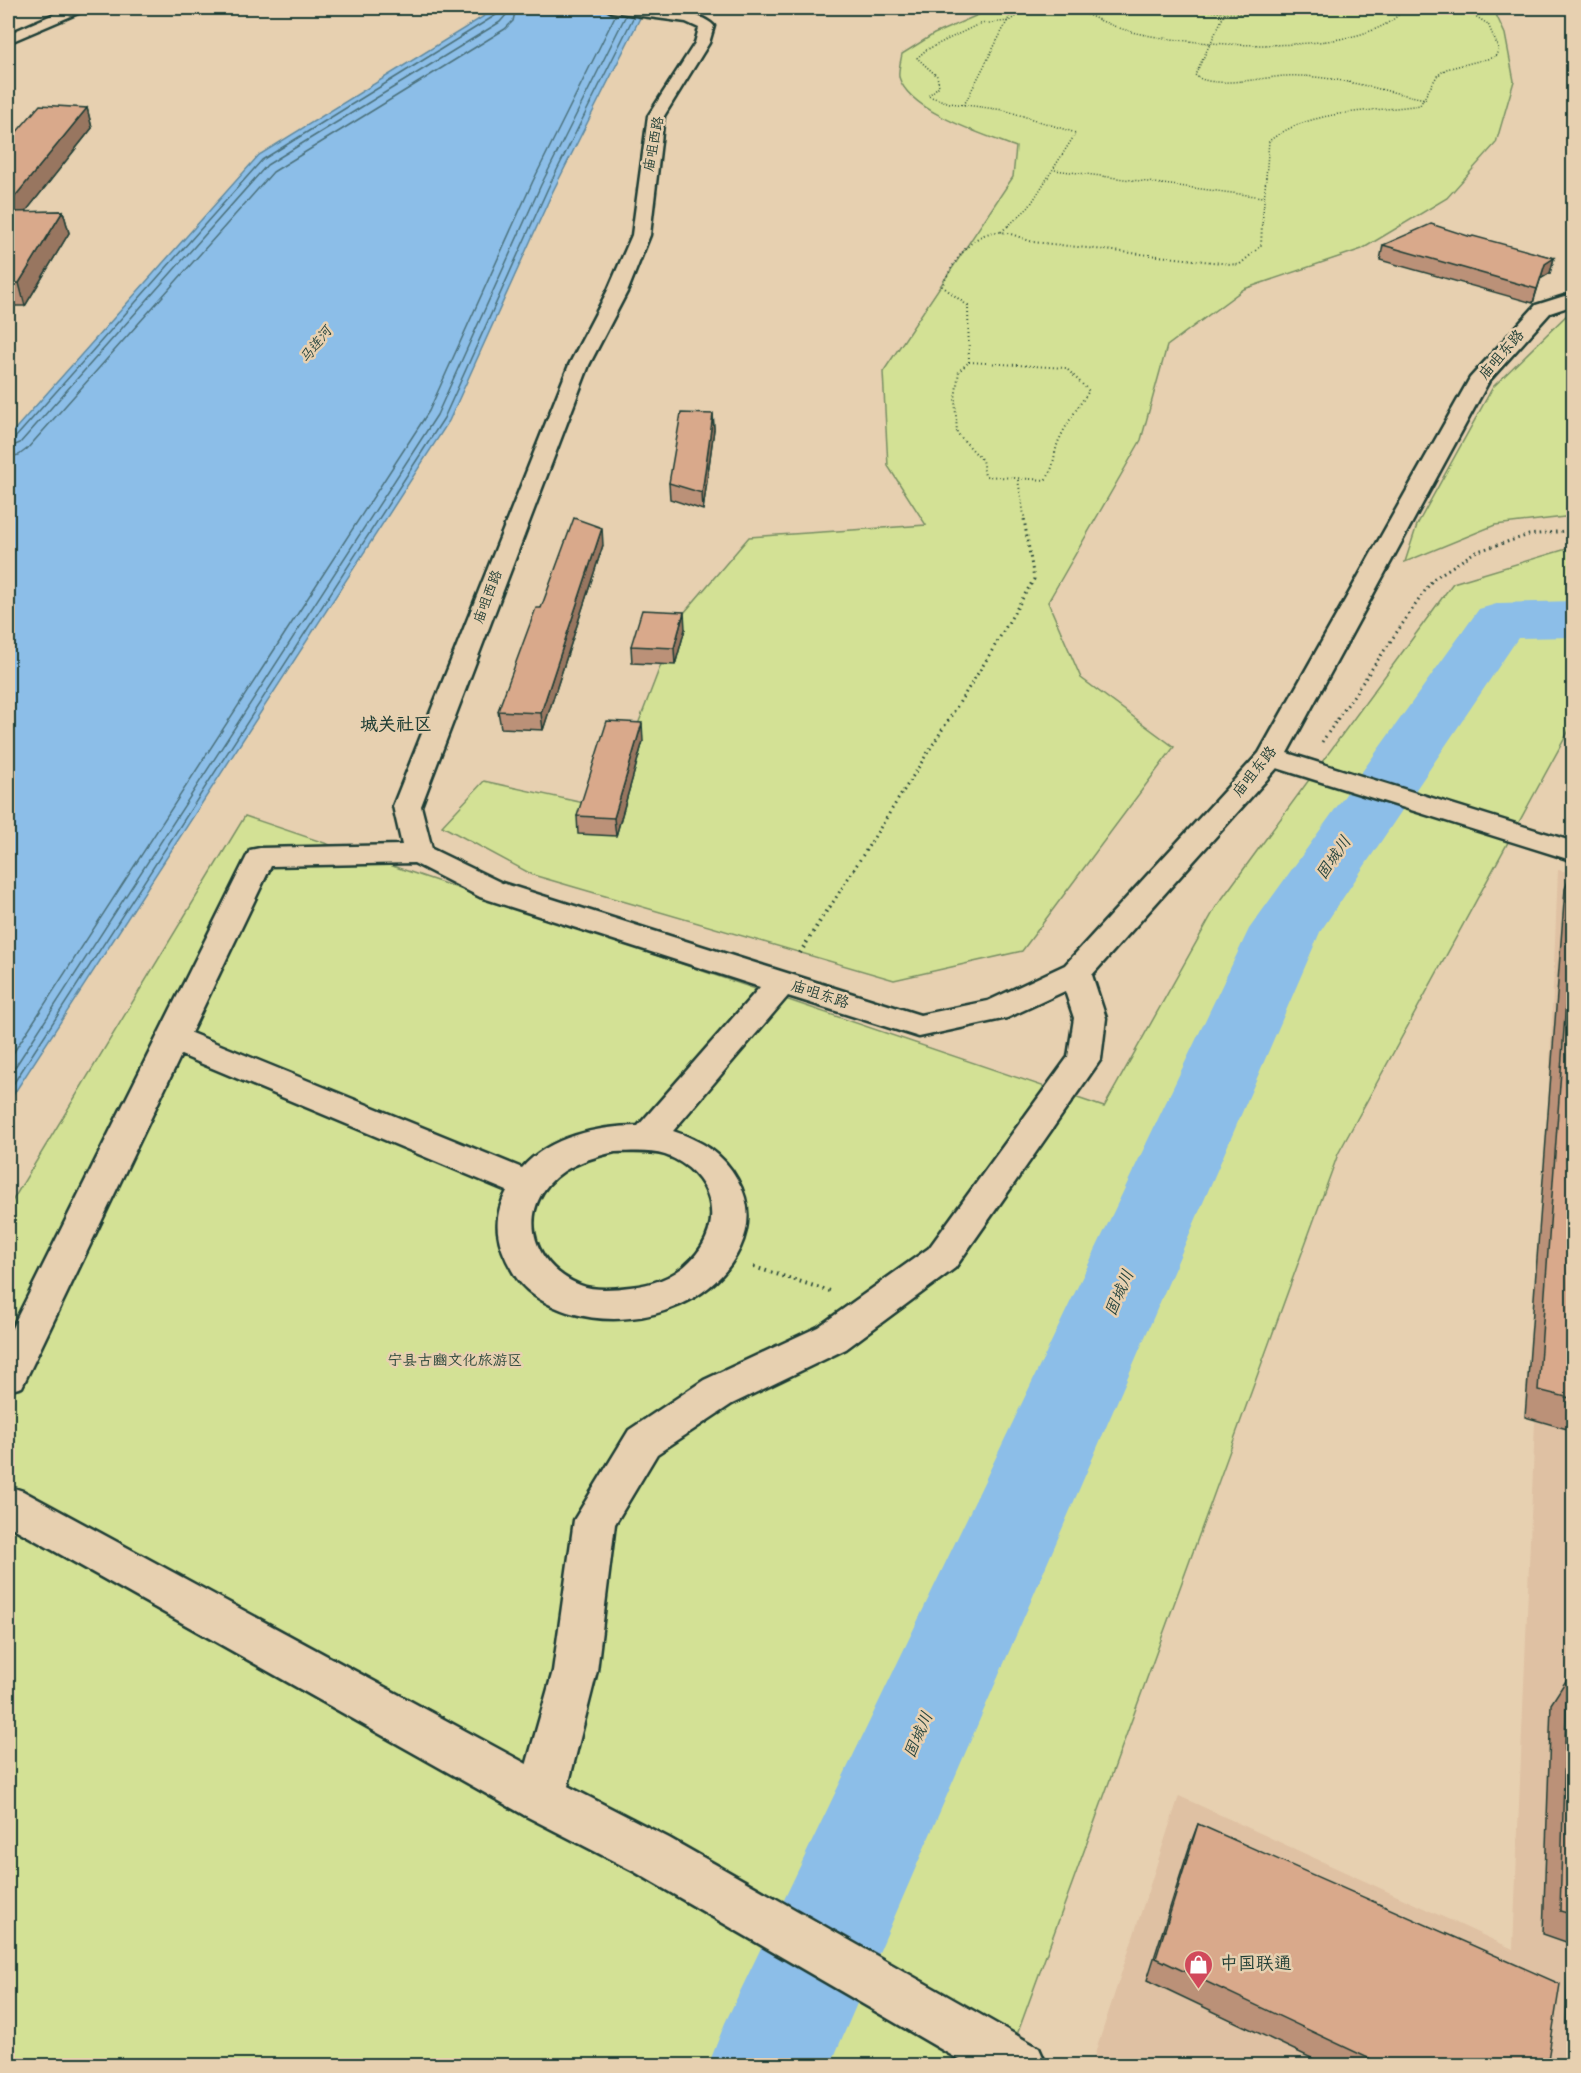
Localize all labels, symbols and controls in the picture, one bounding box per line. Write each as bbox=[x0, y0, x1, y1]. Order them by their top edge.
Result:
street label: 庙咀西路 bbox=[638, 114, 670, 174]
water label: 马连河 bbox=[294, 320, 339, 368]
street label: 庙咀东路 bbox=[1473, 324, 1531, 386]
street label: 庙咀西路 bbox=[468, 567, 508, 627]
district label: 城关社区 bbox=[360, 711, 432, 740]
street label: 庙咀东路 bbox=[1227, 741, 1283, 803]
water label: 固城川 bbox=[1310, 830, 1359, 885]
street label: 庙咀东路 bbox=[788, 974, 852, 1016]
water label: 固城川 bbox=[1099, 1265, 1142, 1320]
park label: 宁县古豳文化旅游区 bbox=[387, 1349, 523, 1373]
water label: 固城川 bbox=[898, 1707, 941, 1762]
shop icon: 中国联通 bbox=[1183, 1948, 1215, 1990]
place label: 中国联通 bbox=[1220, 1950, 1292, 1979]

